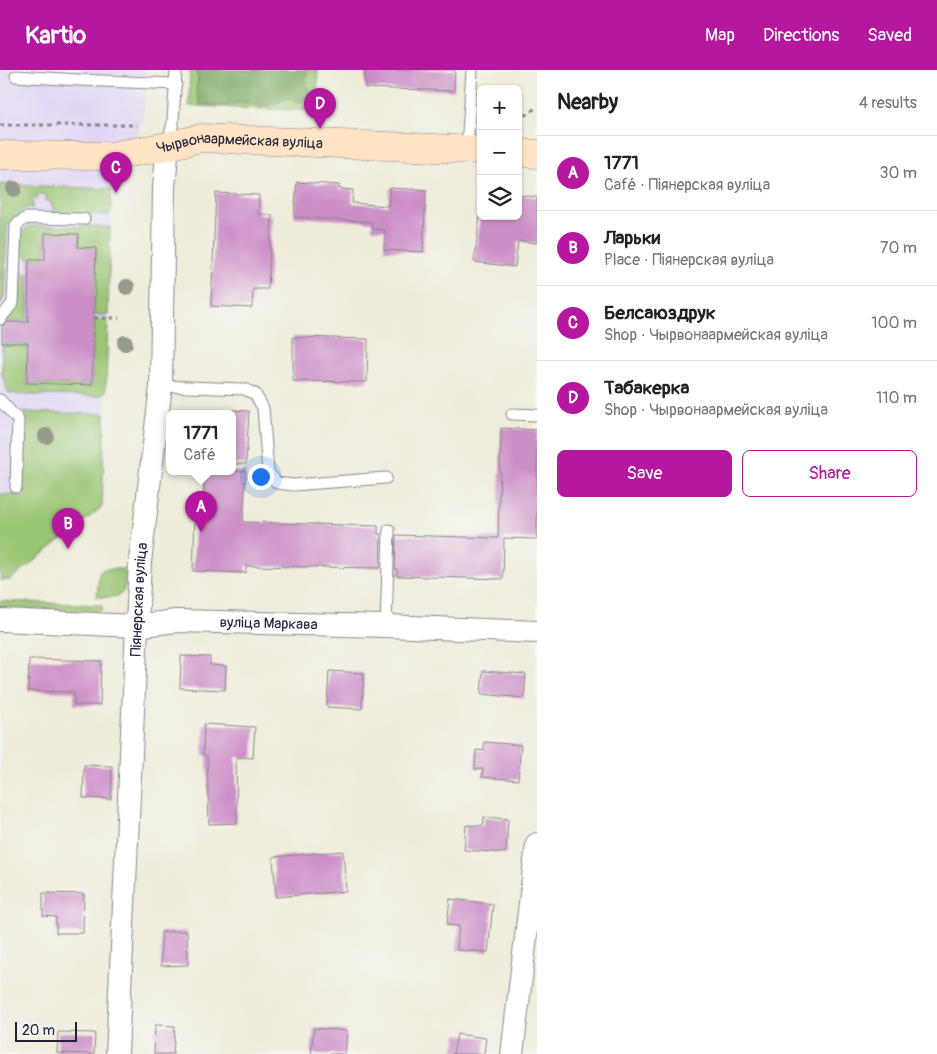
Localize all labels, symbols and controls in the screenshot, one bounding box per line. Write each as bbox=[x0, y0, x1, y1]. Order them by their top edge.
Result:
text: Kartio bbox=[25, 21, 86, 50]
text: Map bbox=[705, 24, 735, 47]
text: Directions bbox=[763, 24, 839, 47]
text: Saved bbox=[867, 24, 912, 47]
map controls bbox=[477, 85, 522, 220]
button: + bbox=[477, 85, 522, 130]
pin: D bbox=[304, 88, 336, 129]
text: Nearby bbox=[557, 89, 618, 116]
text: 4 results bbox=[859, 93, 917, 113]
street label: Чырвонаармейская вуліца bbox=[155, 128, 323, 157]
button: − bbox=[477, 130, 522, 175]
text: 1771 bbox=[604, 151, 639, 175]
pin: C bbox=[100, 152, 132, 193]
text: A bbox=[568, 163, 578, 183]
text: 30 m bbox=[879, 163, 917, 183]
button: layers bbox=[477, 175, 522, 220]
text: Café · Піянерская вуліца bbox=[604, 175, 770, 195]
text: Ларьки bbox=[604, 226, 660, 250]
text: B bbox=[568, 238, 578, 258]
text: 70 m bbox=[880, 238, 917, 258]
text: Place · Піянерская вуліца bbox=[604, 250, 774, 270]
text: Белсаюздрук bbox=[604, 301, 716, 325]
text: C bbox=[568, 313, 578, 333]
text: 100 m bbox=[871, 313, 917, 333]
text: Shop · Чырвонаармейская вуліца bbox=[604, 325, 828, 345]
text: Табакерка bbox=[604, 376, 689, 400]
text: D bbox=[568, 388, 578, 408]
text: 110 m bbox=[876, 388, 917, 408]
text: Shop · Чырвонаармейская вуліца bbox=[604, 400, 828, 420]
popup bbox=[166, 410, 236, 475]
text: 1771 bbox=[184, 421, 218, 445]
text: Café bbox=[184, 445, 216, 465]
button: Save bbox=[557, 450, 732, 497]
button: Share bbox=[742, 450, 917, 497]
your location bbox=[248, 464, 274, 490]
pin: A bbox=[185, 491, 217, 532]
pin: B bbox=[52, 508, 84, 549]
street label: Піянерская вуліца bbox=[126, 541, 152, 657]
street label: вуліца Маркава bbox=[219, 613, 318, 634]
scale bar bbox=[15, 1019, 78, 1042]
text: 20 m bbox=[22, 1022, 55, 1039]

